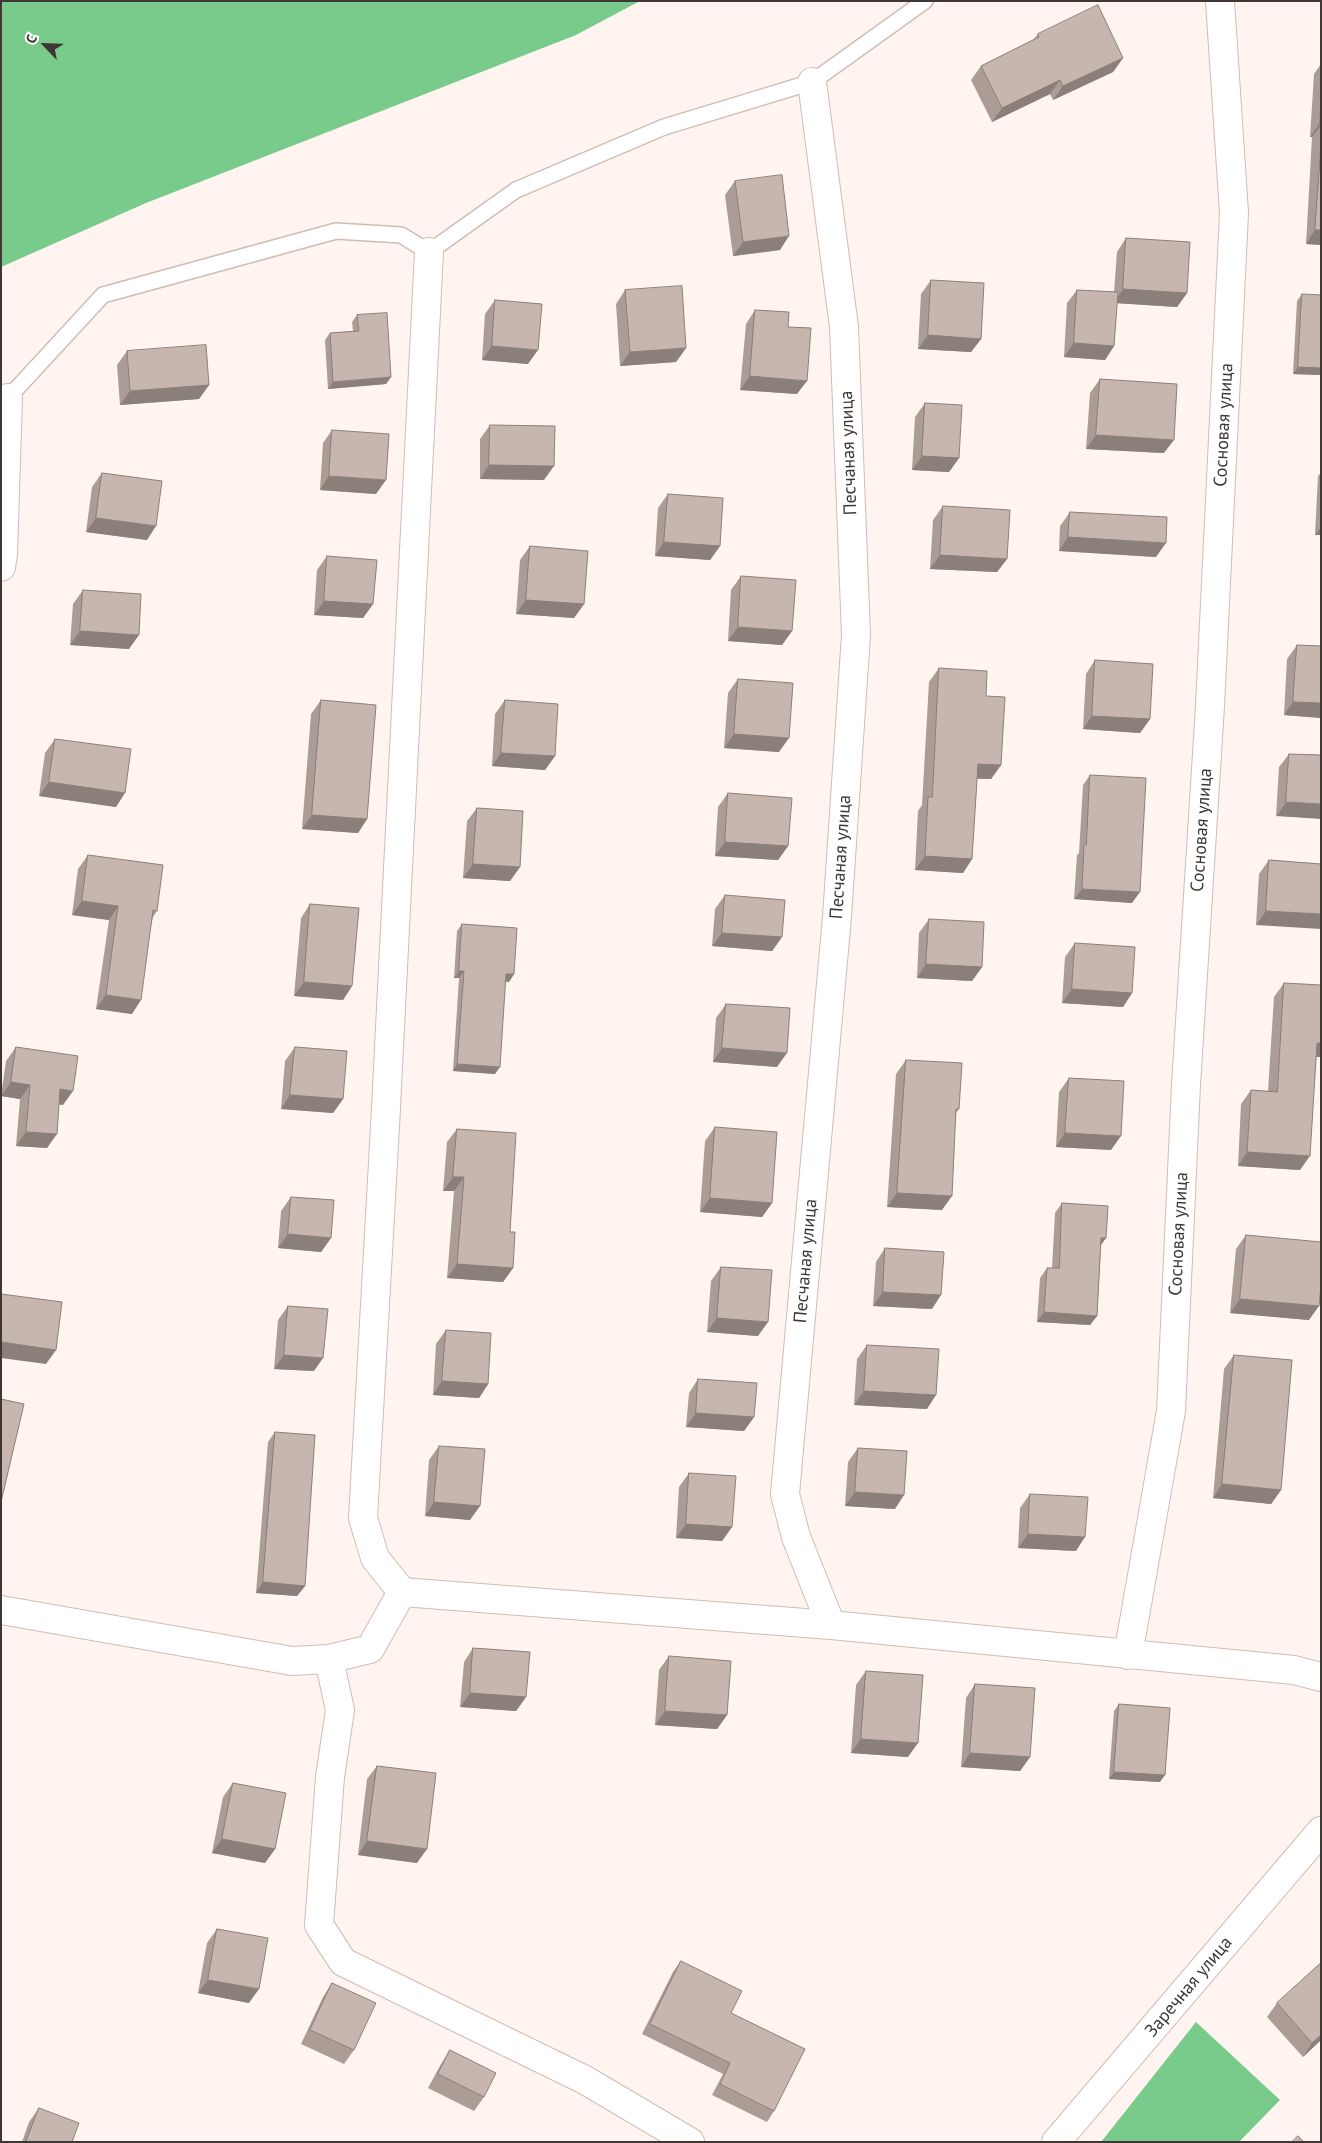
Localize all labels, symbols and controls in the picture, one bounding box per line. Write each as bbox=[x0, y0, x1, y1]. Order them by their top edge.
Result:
north arrow bbox=[20, 20, 70, 70]
text: С bbox=[21, 32, 41, 46]
street label: Сосновая улица bbox=[1210, 363, 1238, 487]
street label: Песчаная улица bbox=[836, 390, 862, 516]
street label: Сосновая улица bbox=[1187, 767, 1217, 893]
street label: Песчаная улица bbox=[826, 794, 856, 920]
street label: Сосновая улица bbox=[1165, 1172, 1193, 1296]
street label: Песчаная улица bbox=[790, 1198, 822, 1324]
street label: Заречная улица bbox=[1141, 1932, 1237, 2042]

